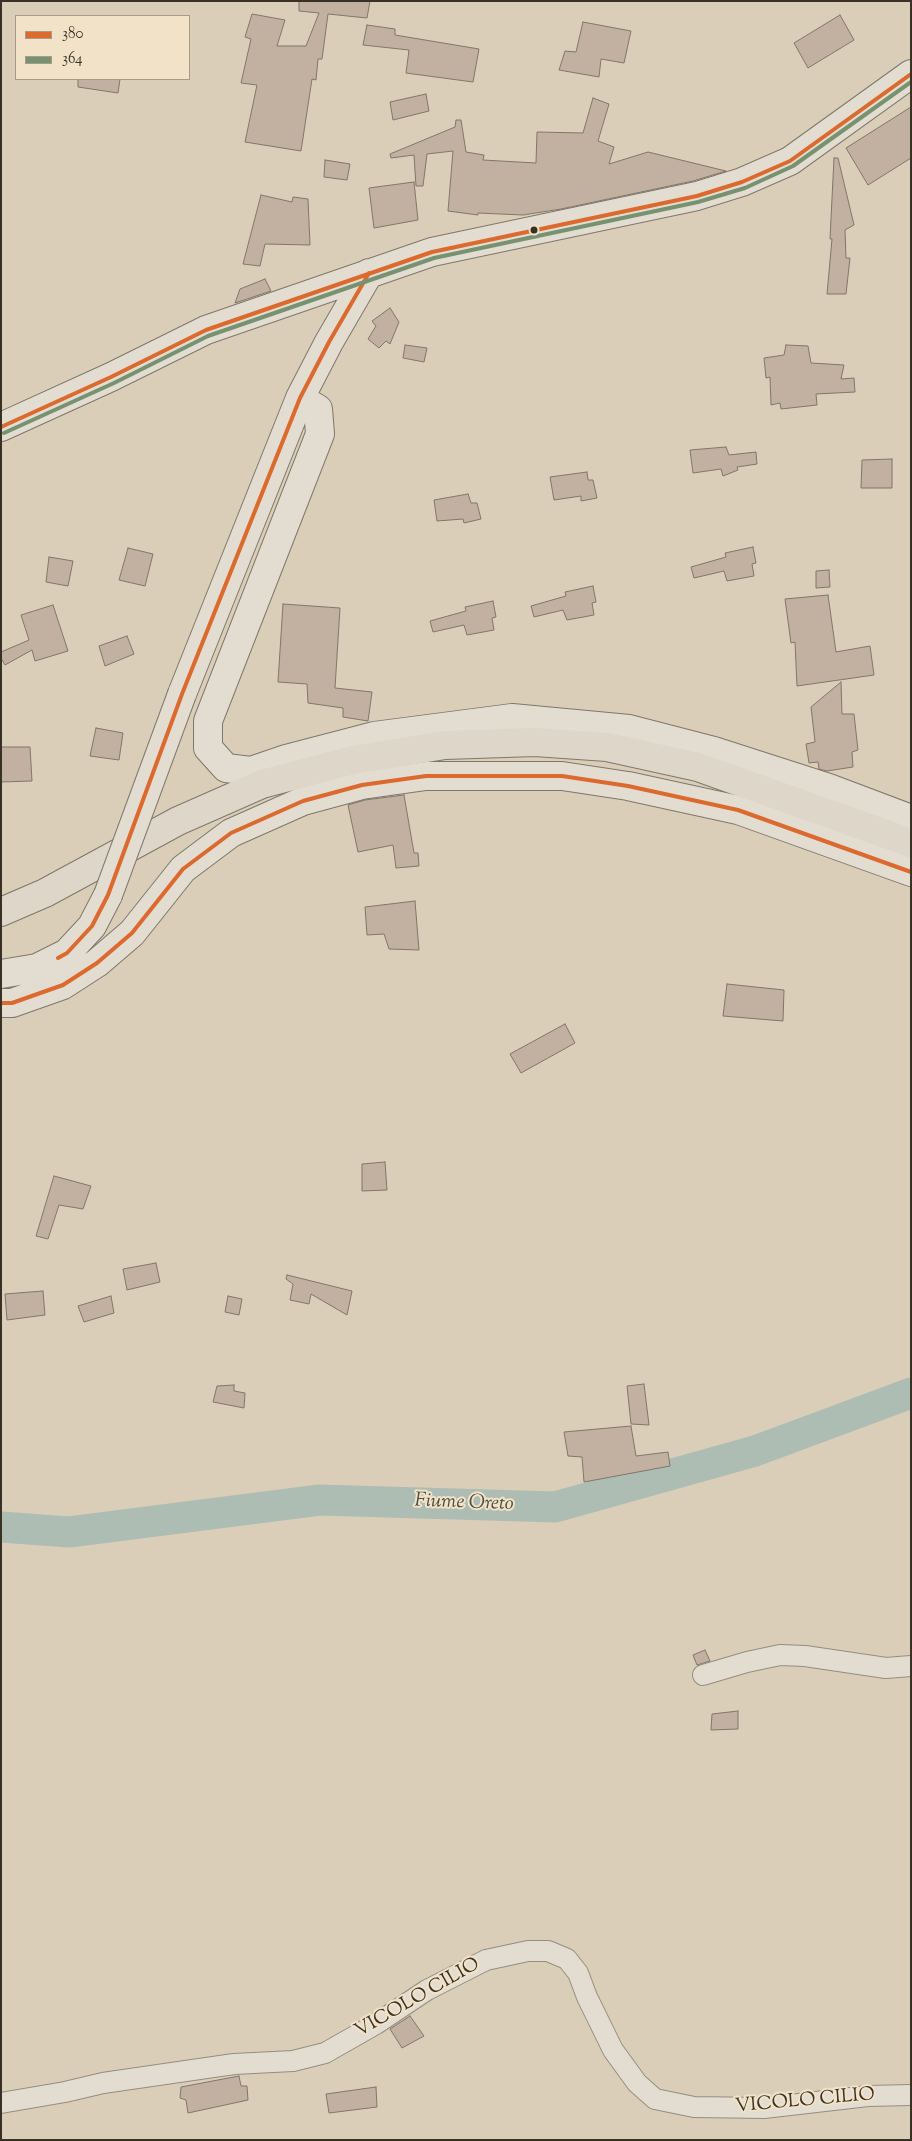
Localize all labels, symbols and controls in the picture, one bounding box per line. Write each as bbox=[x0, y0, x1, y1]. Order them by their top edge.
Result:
legend bbox=[15, 15, 190, 80]
text: 380 bbox=[62, 24, 84, 45]
text: 364 bbox=[62, 49, 83, 70]
unlabelled marker bbox=[529, 225, 539, 235]
water label: Fiume Oreto bbox=[414, 1490, 514, 1518]
street label: VICOLO CILIO bbox=[352, 1954, 484, 2044]
street label: VICOLO CILIO bbox=[734, 2085, 876, 2119]

